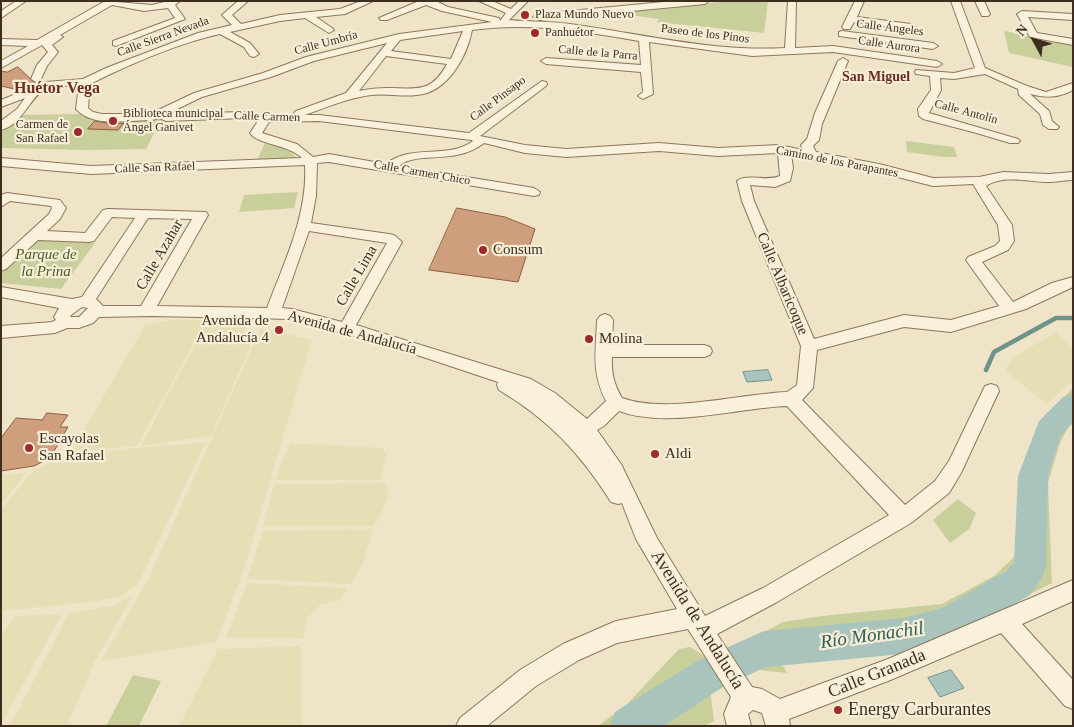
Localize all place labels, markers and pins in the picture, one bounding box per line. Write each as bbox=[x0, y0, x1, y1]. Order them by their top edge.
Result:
place label: Plaza Mundo Nuevo bbox=[535, 8, 634, 22]
marker: Plaza Mundo Nuevo bbox=[519, 9, 531, 21]
place label: Panhuétor bbox=[545, 26, 594, 40]
marker: Panhuétor bbox=[529, 27, 541, 39]
place label: Biblioteca municipal Ángel Ganivet bbox=[123, 107, 223, 135]
marker: Biblioteca municipal Ángel Ganivet bbox=[107, 115, 119, 127]
place label: Carmen de San Rafael bbox=[16, 118, 68, 146]
marker: Carmen de San Rafael bbox=[72, 126, 84, 138]
place label: Consum bbox=[493, 241, 543, 259]
marker: Consum bbox=[477, 244, 489, 256]
place label: Avenida de Andalucía 4 bbox=[196, 312, 269, 347]
marker: Avenida de Andalucía 4 bbox=[273, 324, 285, 336]
place label: Molina bbox=[599, 330, 642, 348]
marker: Molina bbox=[583, 333, 595, 345]
place label: Escayolas San Rafael bbox=[39, 430, 104, 465]
marker: Escayolas San Rafael bbox=[23, 442, 35, 454]
place label: Aldi bbox=[665, 445, 692, 463]
marker: Aldi bbox=[649, 448, 661, 460]
place label: Energy Carburantes bbox=[848, 699, 991, 721]
marker: Energy Carburantes bbox=[832, 704, 844, 716]

